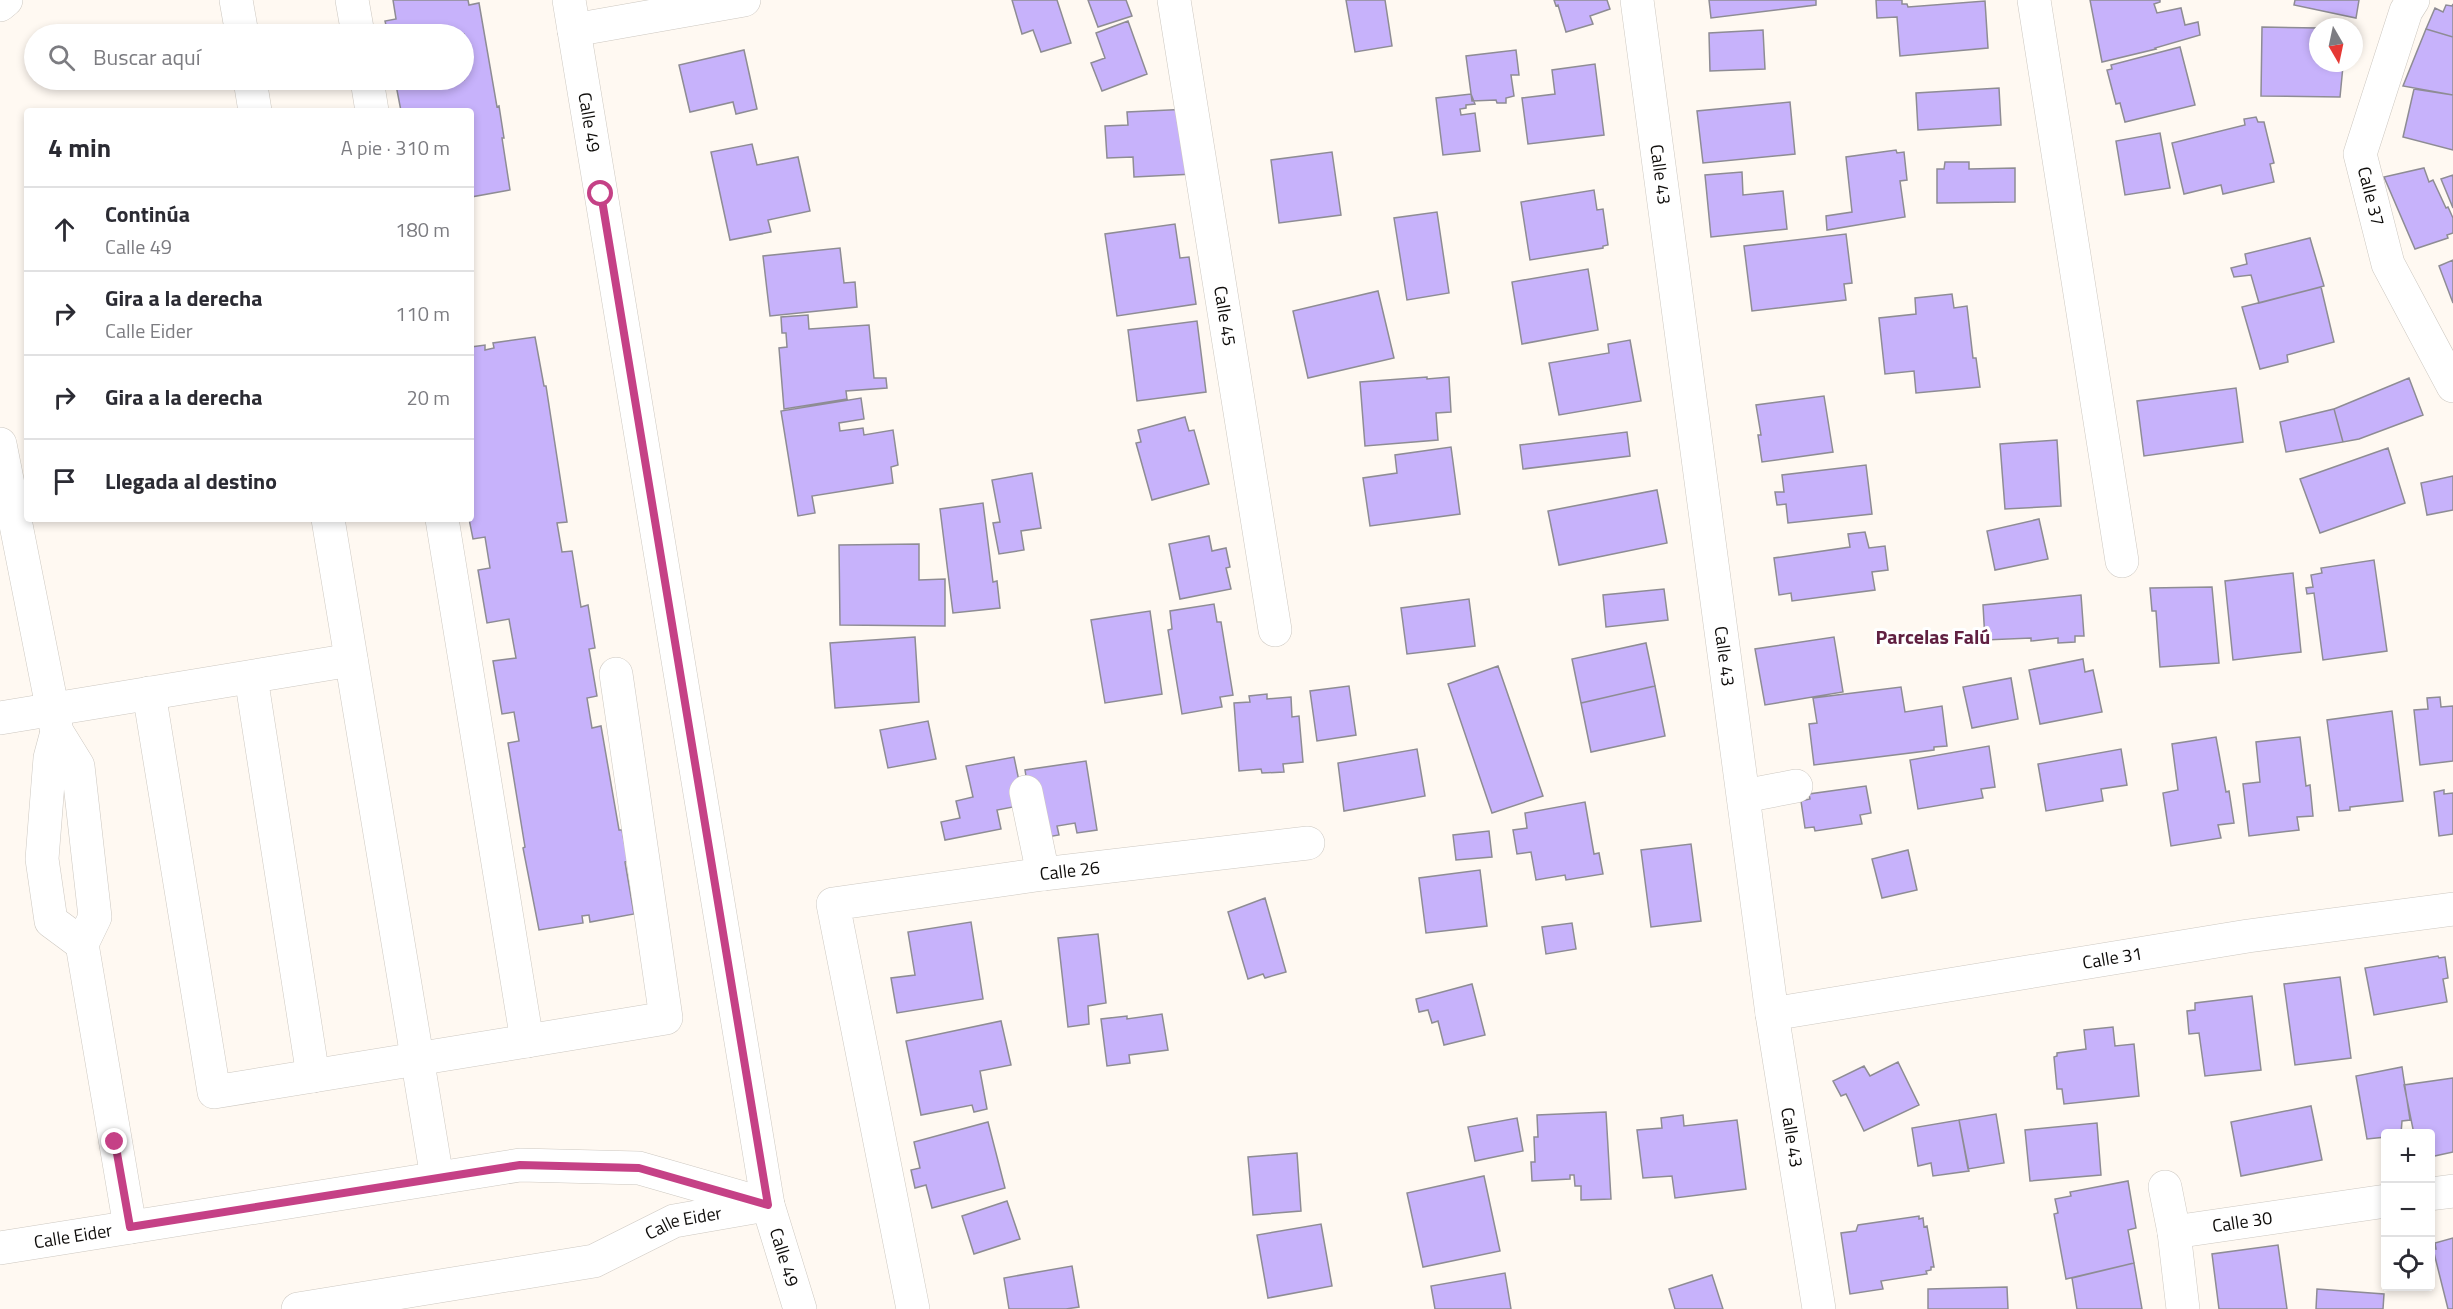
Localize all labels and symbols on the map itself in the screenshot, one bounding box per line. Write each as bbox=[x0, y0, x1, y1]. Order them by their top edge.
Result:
north arrow bbox=[2309, 18, 2363, 72]
street label: Calle 49 bbox=[571, 90, 608, 154]
street label: Calle 43 bbox=[1643, 143, 1678, 206]
street label: Calle 37 bbox=[2351, 164, 2392, 229]
route start bbox=[587, 180, 613, 206]
street label: Calle 45 bbox=[1207, 284, 1243, 348]
district label: Parcelas Falú bbox=[1876, 621, 1990, 652]
street label: Calle 43 bbox=[1707, 624, 1742, 688]
street label: Calle 26 bbox=[1038, 853, 1101, 887]
street label: Calle 31 bbox=[2080, 940, 2144, 976]
street label: Calle 43 bbox=[1774, 1105, 1810, 1169]
route end bbox=[101, 1128, 127, 1154]
street label: Calle Eider bbox=[640, 1199, 724, 1246]
street label: Calle 30 bbox=[2210, 1204, 2274, 1239]
street label: Calle Eider bbox=[32, 1216, 114, 1255]
street label: Calle 49 bbox=[763, 1224, 806, 1290]

